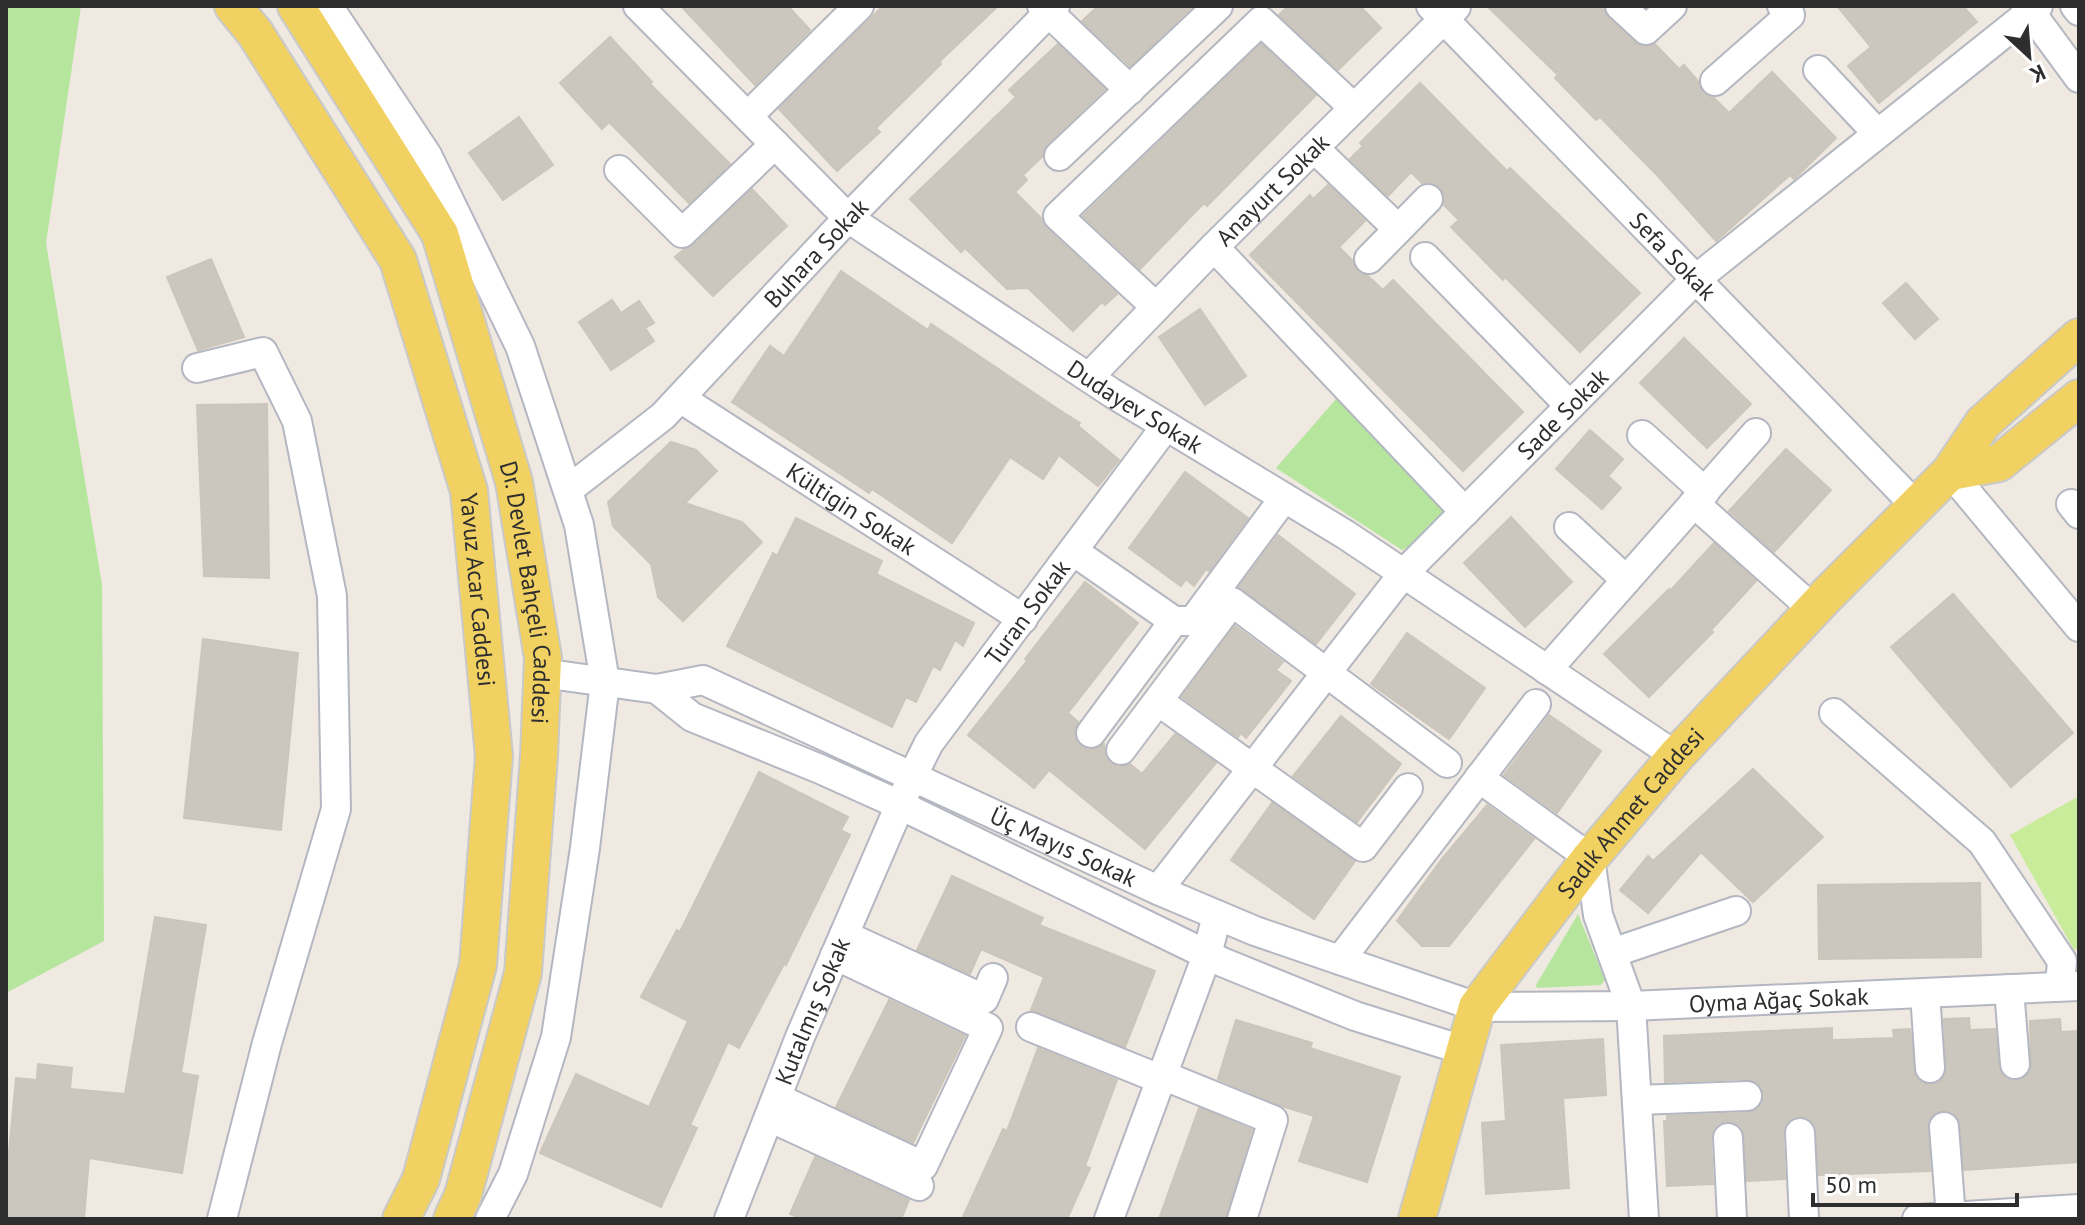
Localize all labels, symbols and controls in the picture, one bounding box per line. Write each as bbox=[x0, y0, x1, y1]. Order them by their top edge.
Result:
north arrow bbox=[1989, 16, 2069, 96]
text: K bbox=[2025, 58, 2050, 90]
street label: Anayurt Sokak bbox=[1209, 126, 1336, 252]
street label: Buhara Sokak bbox=[757, 191, 875, 314]
street label: Sefa Sokak bbox=[1623, 205, 1724, 307]
street label: Dudayev Sokak bbox=[1062, 352, 1209, 460]
street label: Sade Sokak bbox=[1510, 361, 1615, 466]
street label: Kültigin Sokak bbox=[781, 455, 923, 562]
street label: Dr. Devlet Bahçeli Caddesi bbox=[493, 457, 558, 725]
street label: Yavuz Acar Caddesi bbox=[454, 491, 503, 688]
street label: Turan Sokak bbox=[977, 553, 1077, 671]
street label: Sadık Ahmet Caddesi bbox=[1550, 721, 1711, 904]
street label: Üç Mayıs Sokak bbox=[985, 799, 1142, 894]
street label: Kutalmış Sokak bbox=[767, 932, 857, 1089]
street label: Oyma Ağaç Sokak bbox=[1688, 980, 1870, 1019]
scale bar bbox=[1813, 1157, 2017, 1207]
text: 50 m bbox=[1825, 1169, 1877, 1200]

